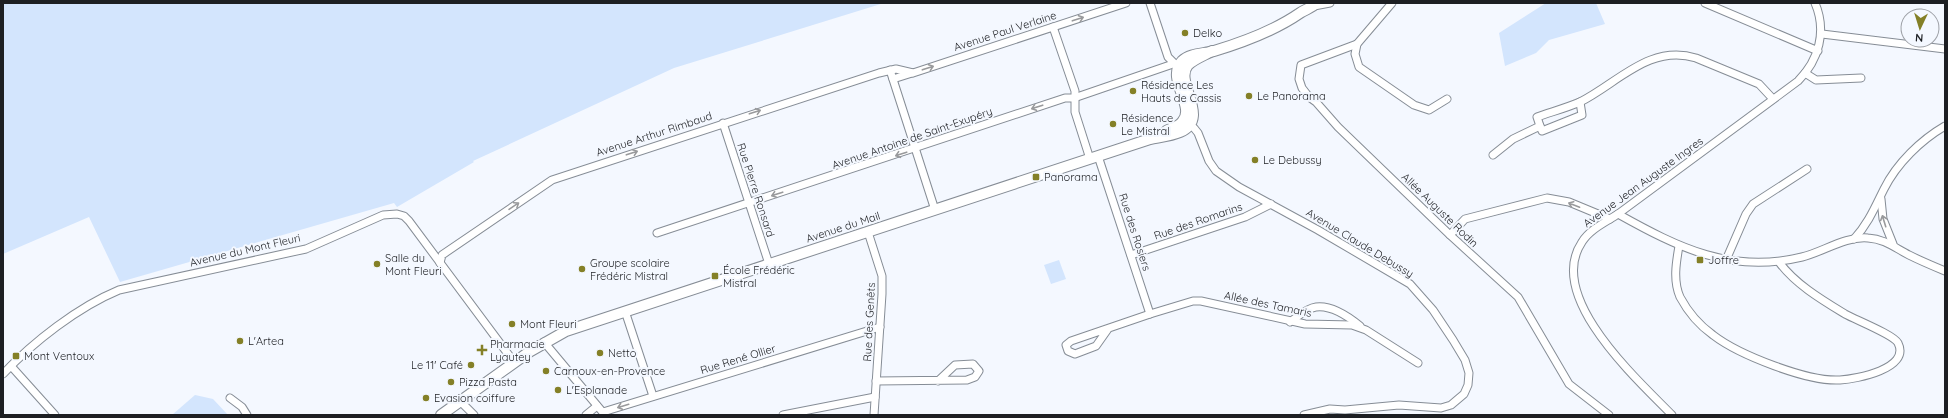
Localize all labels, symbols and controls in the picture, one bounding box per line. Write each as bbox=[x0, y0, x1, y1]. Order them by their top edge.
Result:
street label: Avenue Paul Verlaine bbox=[952, 8, 1058, 54]
north arrow bbox=[1900, 8, 1940, 48]
one-way arrow bbox=[1071, 15, 1084, 22]
place label: Delko bbox=[1193, 26, 1222, 40]
marker: Delko bbox=[1180, 28, 1190, 38]
text: N bbox=[1915, 31, 1924, 45]
one-way arrow bbox=[921, 64, 934, 71]
place label: Résidence Les Hauts de Cassis bbox=[1141, 78, 1221, 105]
marker: Résidence Les Hauts de Cassis bbox=[1128, 86, 1138, 96]
place label: Le Panorama bbox=[1257, 89, 1326, 103]
marker: Le Panorama bbox=[1244, 91, 1254, 101]
street label: Avenue Antoine de Saint-Exupéry bbox=[830, 104, 994, 172]
one-way arrow bbox=[1031, 104, 1043, 112]
one-way arrow bbox=[749, 108, 761, 116]
street label: Avenue Arthur Rimbaud bbox=[594, 109, 714, 159]
place label: Résidence Le Mistral bbox=[1121, 111, 1173, 138]
marker: Résidence Le Mistral bbox=[1108, 119, 1118, 129]
street label: Avenue Jean Auguste Ingres bbox=[1580, 134, 1706, 230]
street label: Rue Pierre Ronsard bbox=[734, 141, 778, 239]
one-way arrow bbox=[625, 149, 638, 156]
one-way arrow bbox=[895, 150, 907, 158]
place label: Le Debussy bbox=[1263, 153, 1322, 167]
marker: Le Debussy bbox=[1250, 155, 1260, 165]
place label: Panorama bbox=[1044, 170, 1098, 184]
street label: Allée Auguste Rodin bbox=[1399, 170, 1481, 250]
marker: Panorama bbox=[1031, 172, 1041, 182]
one-way arrow bbox=[771, 191, 784, 198]
street label: Rue des Rosiers bbox=[1116, 191, 1154, 273]
street label: Rue des Romarins bbox=[1152, 199, 1244, 243]
one-way arrow bbox=[1568, 200, 1580, 208]
one-way arrow bbox=[509, 202, 520, 210]
street label: Avenue Claude Debussy bbox=[1304, 205, 1416, 281]
street label: Avenue du Mail bbox=[804, 208, 882, 246]
one-way arrow bbox=[1880, 215, 1887, 228]
street label: Avenue du Mont Fleuri bbox=[188, 230, 302, 270]
place label: Salle du Mont Fleuri bbox=[385, 251, 442, 278]
place label: Joffre bbox=[1708, 253, 1739, 267]
marker: Joffre bbox=[1695, 255, 1705, 265]
place label: Groupe scolaire Frédéric Mistral bbox=[590, 256, 670, 283]
marker: Salle du Mont Fleuri bbox=[372, 259, 382, 269]
place label: École Frédéric Mistral bbox=[723, 263, 795, 290]
marker: Groupe scolaire Frédéric Mistral bbox=[577, 264, 587, 274]
marker: École Frédéric Mistral bbox=[710, 271, 720, 281]
street label: Rue des Genêts bbox=[860, 282, 878, 362]
street label: Allée des Tamaris bbox=[1223, 288, 1313, 320]
place label: Mont Fleuri bbox=[520, 317, 577, 331]
marker: Mont Fleuri bbox=[507, 319, 517, 329]
place label: L'Artea bbox=[248, 334, 284, 348]
marker: L'Artea bbox=[235, 336, 245, 346]
place label: Pharmacie Lyautey bbox=[490, 337, 545, 364]
street label: Rue René Ollier bbox=[699, 341, 778, 377]
marker: Pharmacie Lyautey bbox=[477, 345, 487, 355]
place label: Netto bbox=[608, 346, 637, 360]
marker: Netto bbox=[595, 348, 605, 358]
place label: Mont Ventoux bbox=[24, 349, 94, 363]
marker: Mont Ventoux bbox=[11, 351, 21, 361]
place label: Le 11' Café bbox=[411, 358, 463, 372]
marker: Le 11' Café bbox=[466, 360, 476, 370]
place label: Carnoux-en-Provence bbox=[554, 364, 665, 378]
marker: Carnoux-en-Provence bbox=[541, 366, 551, 376]
place label: Pizza Pasta bbox=[459, 375, 517, 389]
marker: Pizza Pasta bbox=[446, 377, 456, 387]
place label: L'Esplanade bbox=[566, 383, 627, 397]
marker: L'Esplanade bbox=[553, 385, 563, 395]
place label: Evasion coiffure bbox=[434, 391, 515, 405]
marker: Evasion coiffure bbox=[421, 393, 431, 403]
one-way arrow bbox=[616, 403, 629, 410]

